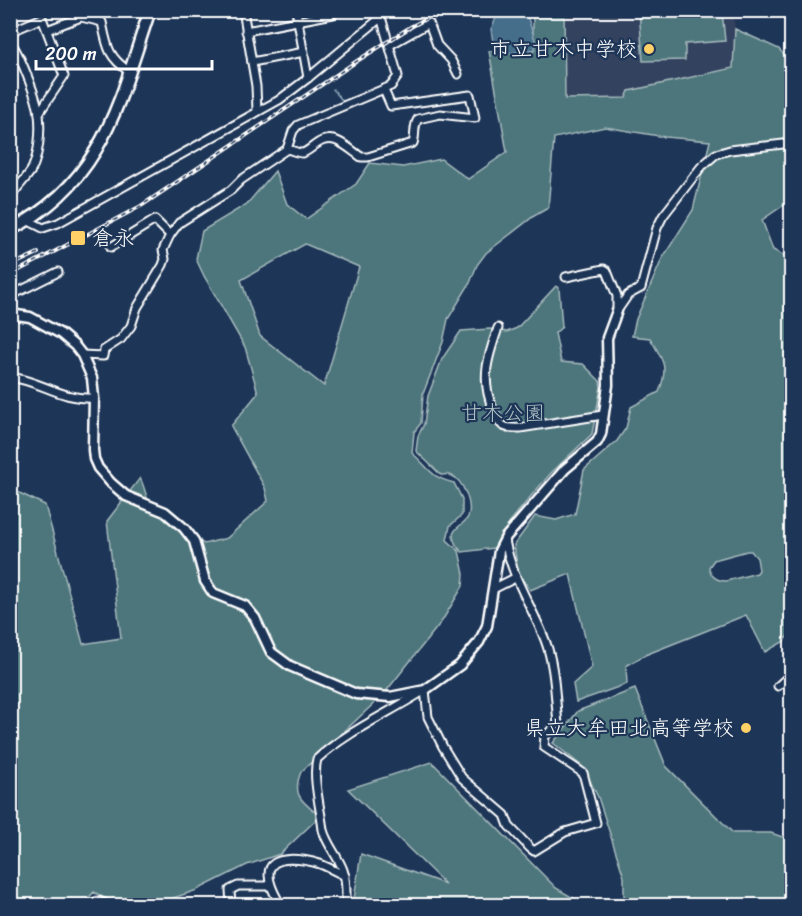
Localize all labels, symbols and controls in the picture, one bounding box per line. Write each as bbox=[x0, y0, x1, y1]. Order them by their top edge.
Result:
place label: 市立甘木中学校 bbox=[490, 30, 637, 68]
scale bar bbox=[36, 33, 212, 71]
text: 200 m bbox=[45, 38, 97, 70]
marker: 市立甘木中学校 bbox=[642, 42, 656, 56]
place label: 倉永 bbox=[92, 219, 134, 257]
marker: 倉永 bbox=[69, 229, 87, 247]
park label: 甘木公園 bbox=[461, 394, 545, 432]
place label: 県立大牟田北高等学校 bbox=[524, 709, 734, 747]
marker: 県立大牟田北高等学校 bbox=[739, 721, 753, 735]

